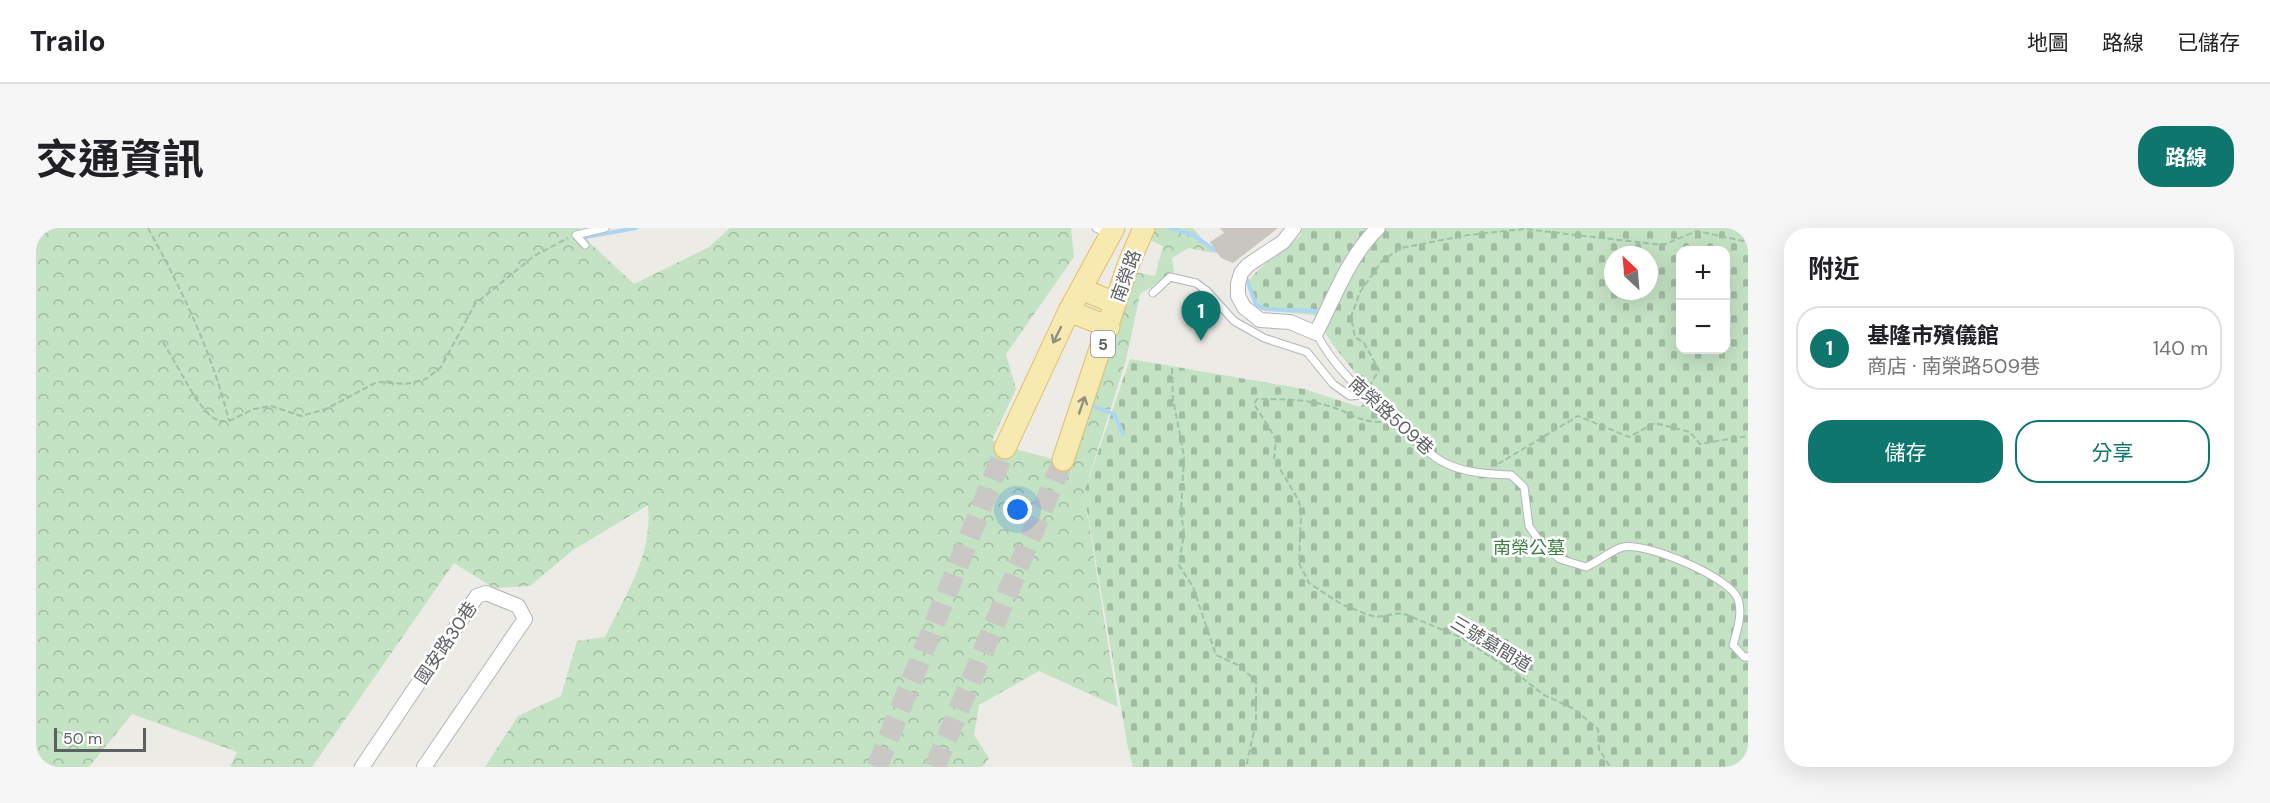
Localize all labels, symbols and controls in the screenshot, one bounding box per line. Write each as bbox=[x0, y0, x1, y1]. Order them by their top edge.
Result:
text: Trailo bbox=[30, 23, 106, 60]
text: 地圖 bbox=[2027, 29, 2069, 57]
text: 路線 bbox=[2102, 29, 2144, 57]
text: 已儲存 bbox=[2177, 29, 2240, 57]
button: 路線 bbox=[2138, 126, 2234, 187]
text: 交通資訊 bbox=[36, 132, 204, 187]
north arrow bbox=[1604, 246, 1658, 300]
map controls bbox=[1676, 246, 1730, 354]
button: + bbox=[1676, 246, 1730, 300]
street label: 南榮路 bbox=[1105, 247, 1147, 305]
text: 附近 bbox=[1808, 252, 1860, 286]
pin: 1 bbox=[1182, 291, 1220, 341]
button: − bbox=[1676, 300, 1730, 354]
text: 基隆市殯儀館 bbox=[1867, 321, 1999, 350]
one-way arrow bbox=[1051, 326, 1063, 344]
road number: 5 bbox=[1091, 331, 1115, 357]
text: 1 bbox=[1826, 335, 1833, 361]
text: 140 m bbox=[2153, 335, 2208, 361]
text: 商店 · 南榮路509巷 bbox=[1867, 353, 2040, 379]
street label: 南榮路509巷 bbox=[1343, 371, 1439, 461]
one-way arrow bbox=[1077, 396, 1088, 415]
button: 儲存 bbox=[1808, 420, 2003, 483]
button: 分享 bbox=[2015, 420, 2210, 483]
your location bbox=[1003, 495, 1032, 524]
park label: 南榮公墓 bbox=[1493, 536, 1565, 560]
street label: 國安路30巷 bbox=[410, 597, 482, 689]
street label: 三號墓間道 bbox=[1446, 611, 1536, 677]
scale bar bbox=[54, 725, 146, 752]
text: 50 m bbox=[63, 728, 102, 749]

